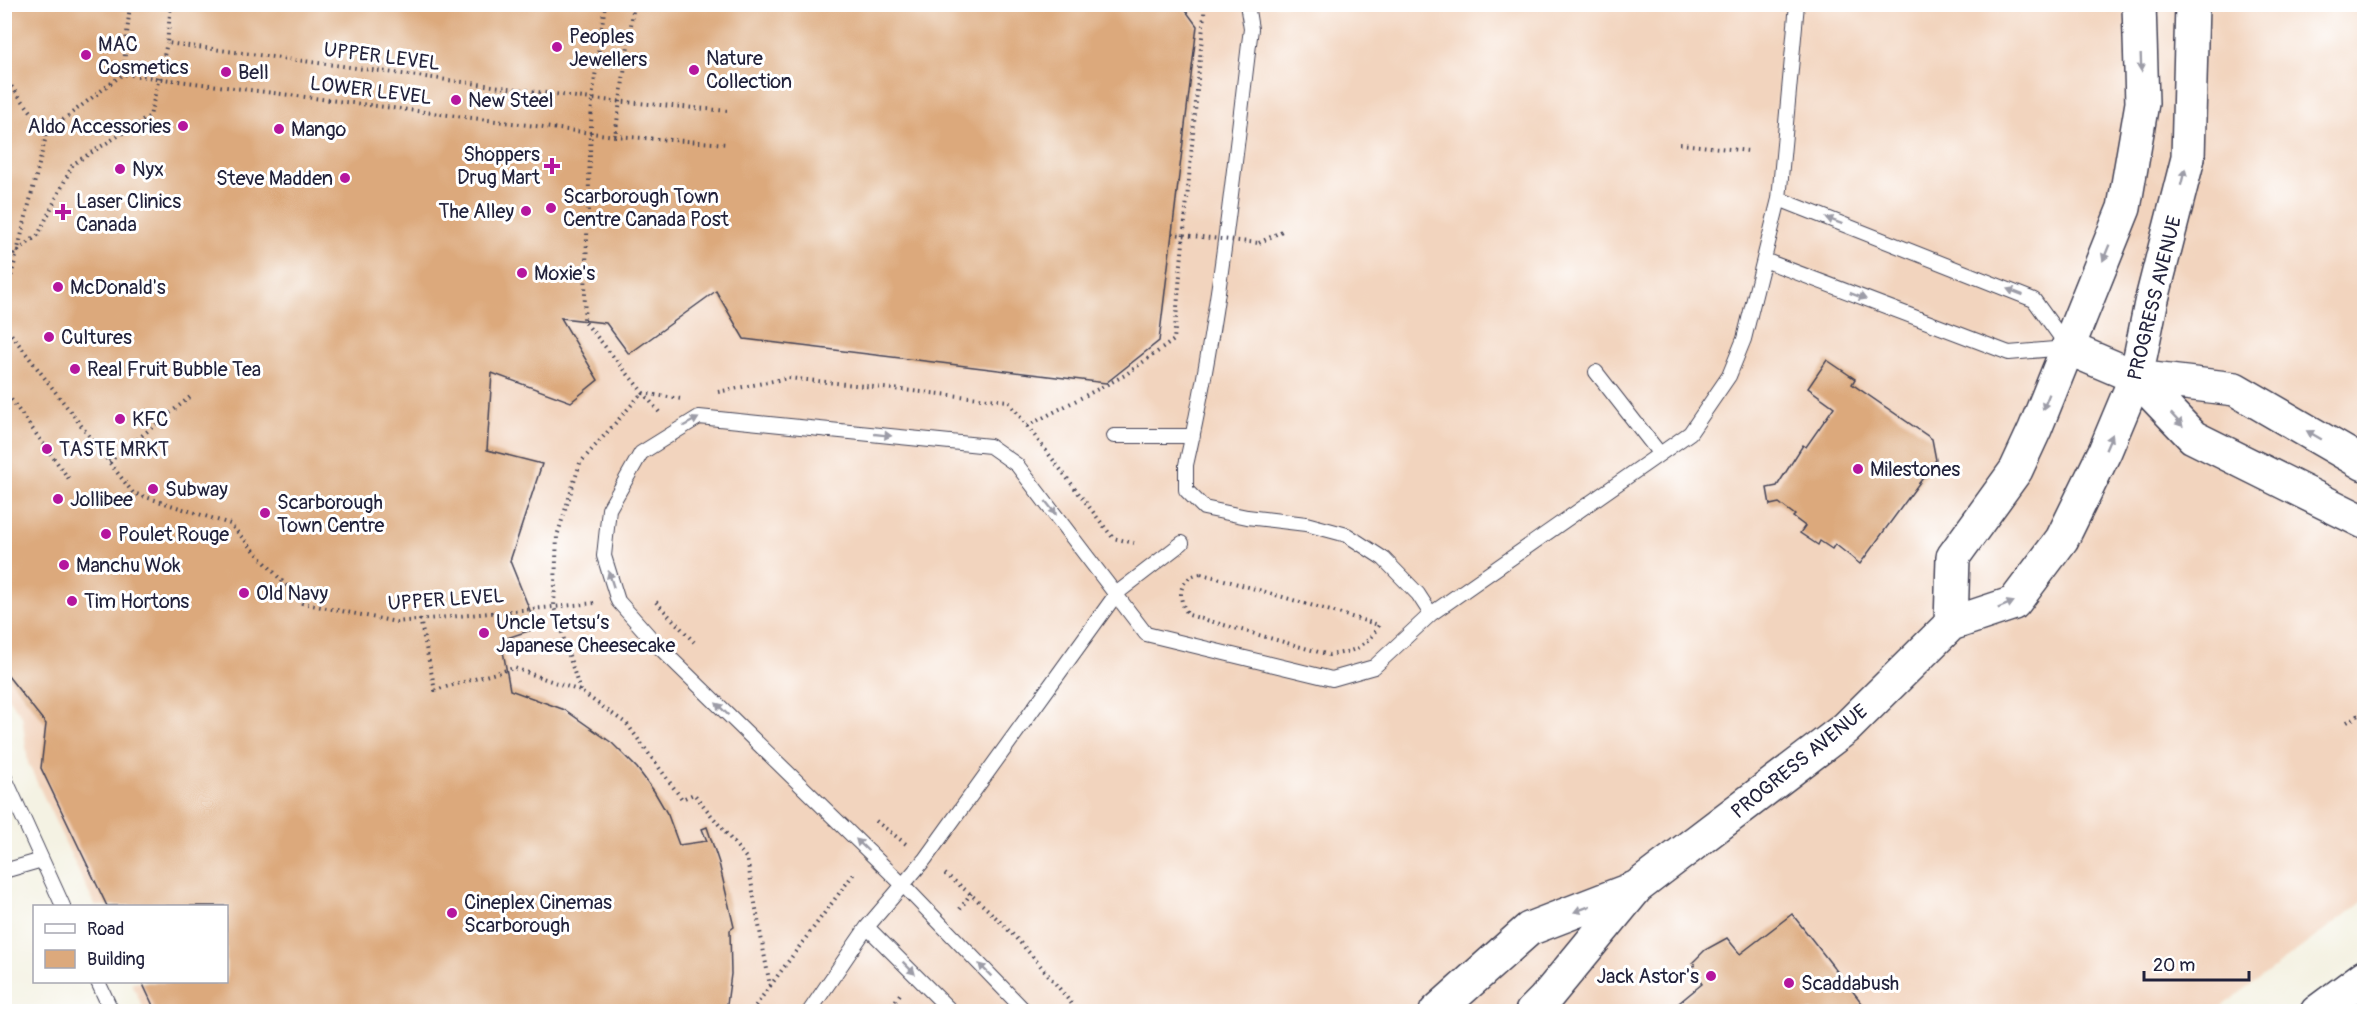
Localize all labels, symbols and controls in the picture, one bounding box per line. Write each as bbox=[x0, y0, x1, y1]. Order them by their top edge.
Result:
place label: Peoples Jewellers bbox=[569, 24, 647, 72]
place label: MAC Cosmetics bbox=[98, 32, 188, 80]
street label: UPPER LEVEL bbox=[322, 37, 442, 76]
marker: Peoples Jewellers bbox=[550, 40, 564, 54]
place label: Nature Collection bbox=[706, 46, 792, 94]
marker: MAC Cosmetics bbox=[79, 48, 93, 62]
one-way arrow bbox=[2136, 53, 2145, 72]
place label: Bell bbox=[238, 60, 269, 85]
marker: Nature Collection bbox=[687, 63, 701, 77]
marker: Bell bbox=[219, 65, 233, 79]
street label: LOWER LEVEL bbox=[309, 71, 433, 110]
place label: New Steel bbox=[468, 88, 553, 113]
marker: New Steel bbox=[449, 93, 463, 107]
place label: Aldo Accessories bbox=[28, 114, 171, 139]
place label: Mango bbox=[291, 117, 346, 142]
marker: Aldo Accessories bbox=[176, 119, 190, 133]
marker: Mango bbox=[272, 122, 286, 136]
place label: Shoppers Drug Mart bbox=[457, 142, 541, 190]
place label: Nyx bbox=[132, 157, 164, 182]
marker: Shoppers Drug Mart bbox=[545, 159, 559, 173]
marker: Nyx bbox=[113, 162, 127, 176]
place label: Steve Madden bbox=[216, 166, 333, 191]
one-way arrow bbox=[2179, 168, 2189, 187]
marker: Steve Madden bbox=[338, 171, 352, 185]
place label: Scarborough Town Centre Canada Post bbox=[563, 184, 730, 232]
place label: Laser Clinics Canada bbox=[76, 189, 181, 237]
place label: The Alley bbox=[438, 199, 514, 224]
marker: Scarborough Town Centre Canada Post bbox=[544, 201, 558, 215]
marker: Laser Clinics Canada bbox=[54, 203, 72, 221]
marker: The Alley bbox=[519, 204, 533, 218]
street label: PROGRESS AVENUE bbox=[2122, 213, 2187, 383]
one-way arrow bbox=[1824, 216, 1842, 226]
one-way arrow bbox=[2101, 244, 2110, 262]
place label: Moxie's bbox=[534, 261, 595, 286]
marker: Moxie's bbox=[515, 266, 529, 280]
place label: McDonald's bbox=[70, 275, 166, 300]
marker: McDonald's bbox=[51, 280, 65, 294]
one-way arrow bbox=[2006, 287, 2024, 296]
one-way arrow bbox=[1849, 291, 1867, 301]
place label: Cultures bbox=[61, 325, 132, 350]
marker: Cultures bbox=[42, 330, 56, 344]
place label: Real Fruit Bubble Tea bbox=[87, 357, 261, 382]
marker: Real Fruit Bubble Tea bbox=[68, 362, 82, 376]
one-way arrow bbox=[2041, 393, 2050, 411]
place label: KFC bbox=[132, 407, 168, 432]
marker: KFC bbox=[113, 412, 127, 426]
one-way arrow bbox=[2170, 412, 2184, 427]
one-way arrow bbox=[682, 417, 699, 427]
one-way arrow bbox=[2306, 429, 2322, 440]
one-way arrow bbox=[874, 430, 893, 440]
one-way arrow bbox=[2104, 433, 2114, 451]
place label: TASTE MRKT bbox=[59, 437, 169, 462]
marker: TASTE MRKT bbox=[40, 442, 54, 456]
place label: Milestones bbox=[1870, 457, 1960, 482]
marker: Milestones bbox=[1851, 462, 1865, 476]
place label: Subway bbox=[165, 477, 228, 502]
marker: Subway bbox=[146, 482, 160, 496]
place label: Jollibee bbox=[70, 487, 133, 512]
place label: Scarborough Town Centre bbox=[277, 490, 385, 538]
marker: Jollibee bbox=[51, 492, 65, 506]
one-way arrow bbox=[1045, 500, 1057, 515]
marker: Scarborough Town Centre bbox=[258, 506, 272, 520]
place label: Poulet Rouge bbox=[118, 522, 229, 547]
marker: Poulet Rouge bbox=[99, 527, 113, 541]
place label: Manchu Wok bbox=[76, 553, 181, 578]
marker: Manchu Wok bbox=[57, 558, 71, 572]
one-way arrow bbox=[606, 570, 616, 588]
place label: Old Navy bbox=[256, 581, 328, 606]
street label: UPPER LEVEL bbox=[387, 583, 505, 616]
marker: Old Navy bbox=[237, 586, 251, 600]
place label: Tim Hortons bbox=[84, 589, 189, 614]
marker: Tim Hortons bbox=[65, 594, 79, 608]
one-way arrow bbox=[1997, 600, 2015, 610]
place label: Uncle Tetsu’s Japanese Cheesecake bbox=[496, 610, 675, 658]
marker: Uncle Tetsu’s Japanese Cheesecake bbox=[477, 626, 491, 640]
street label: PROGRESS AVENUE bbox=[1726, 699, 1873, 824]
one-way arrow bbox=[715, 703, 729, 717]
one-way arrow bbox=[854, 838, 869, 852]
place label: Cineplex Cinemas Scarborough bbox=[464, 890, 612, 938]
one-way arrow bbox=[1573, 904, 1591, 914]
legend bbox=[33, 905, 228, 983]
marker: Cineplex Cinemas Scarborough bbox=[445, 906, 459, 920]
text: Road bbox=[87, 918, 124, 941]
scale bar bbox=[2144, 944, 2249, 982]
text: Building bbox=[87, 948, 145, 971]
text: 20 m bbox=[2153, 954, 2195, 977]
one-way arrow bbox=[901, 961, 915, 975]
one-way arrow bbox=[979, 963, 993, 977]
place label: Jack Astor's bbox=[1597, 964, 1699, 989]
marker: Jack Astor's bbox=[1704, 969, 1718, 983]
place label: Scaddabush bbox=[1801, 971, 1899, 996]
marker: Scaddabush bbox=[1782, 976, 1796, 990]

